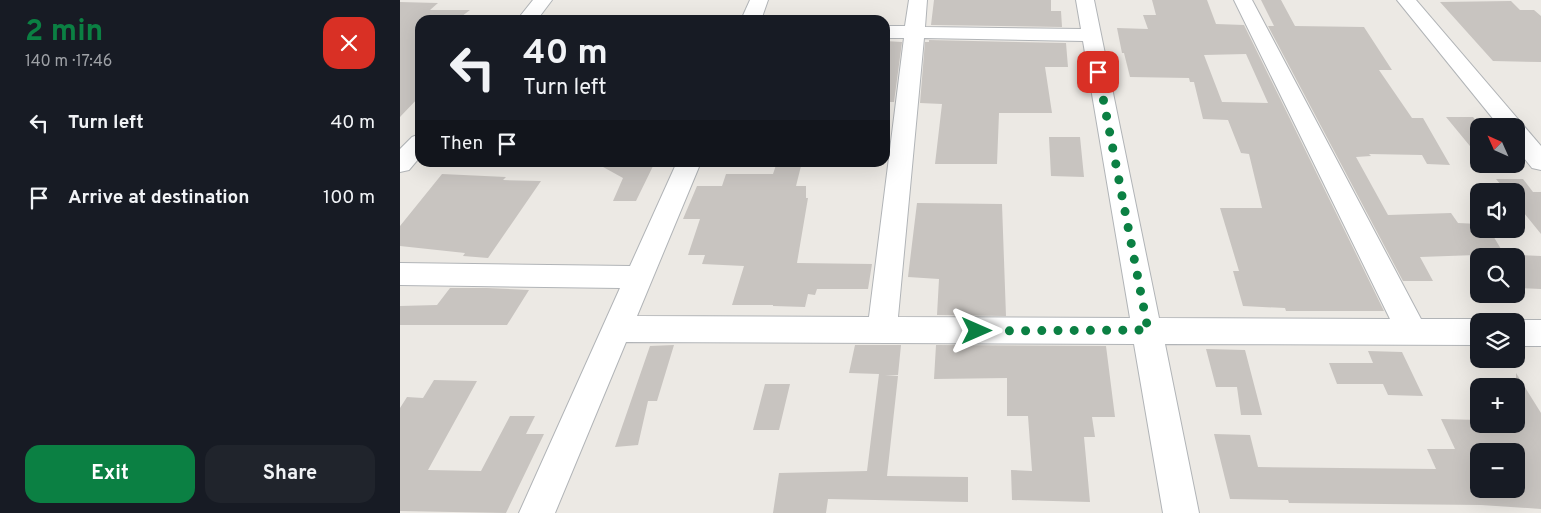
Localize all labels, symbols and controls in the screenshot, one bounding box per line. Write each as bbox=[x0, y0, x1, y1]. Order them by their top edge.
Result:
text: 2 min bbox=[25, 14, 103, 51]
button: close bbox=[323, 17, 375, 69]
text: 40 m bbox=[523, 32, 608, 76]
icon: left bbox=[440, 35, 505, 100]
pin bbox=[1077, 51, 1119, 93]
text: 140 m · 17:46 bbox=[25, 52, 112, 72]
icon: arrive bbox=[1084, 58, 1112, 86]
text: Turn left bbox=[523, 75, 606, 102]
icon: left bbox=[25, 109, 53, 137]
text: Turn left bbox=[68, 111, 144, 135]
text: 40 m bbox=[330, 111, 375, 135]
north arrow bbox=[1470, 118, 1525, 172]
map controls bbox=[1470, 118, 1525, 498]
icon: arrive bbox=[493, 130, 521, 158]
text: Then bbox=[440, 132, 483, 156]
button: sound bbox=[1470, 183, 1525, 238]
icon: arrive bbox=[25, 184, 53, 212]
text: Arrive at destination bbox=[68, 186, 249, 210]
text: 100 m bbox=[323, 186, 375, 210]
button: search bbox=[1470, 248, 1525, 303]
position arrow bbox=[950, 304, 1002, 356]
button: layers bbox=[1470, 313, 1525, 368]
button: + bbox=[1470, 378, 1525, 433]
button: − bbox=[1470, 443, 1525, 498]
button: Exit bbox=[25, 445, 195, 503]
button: Share bbox=[205, 445, 375, 503]

